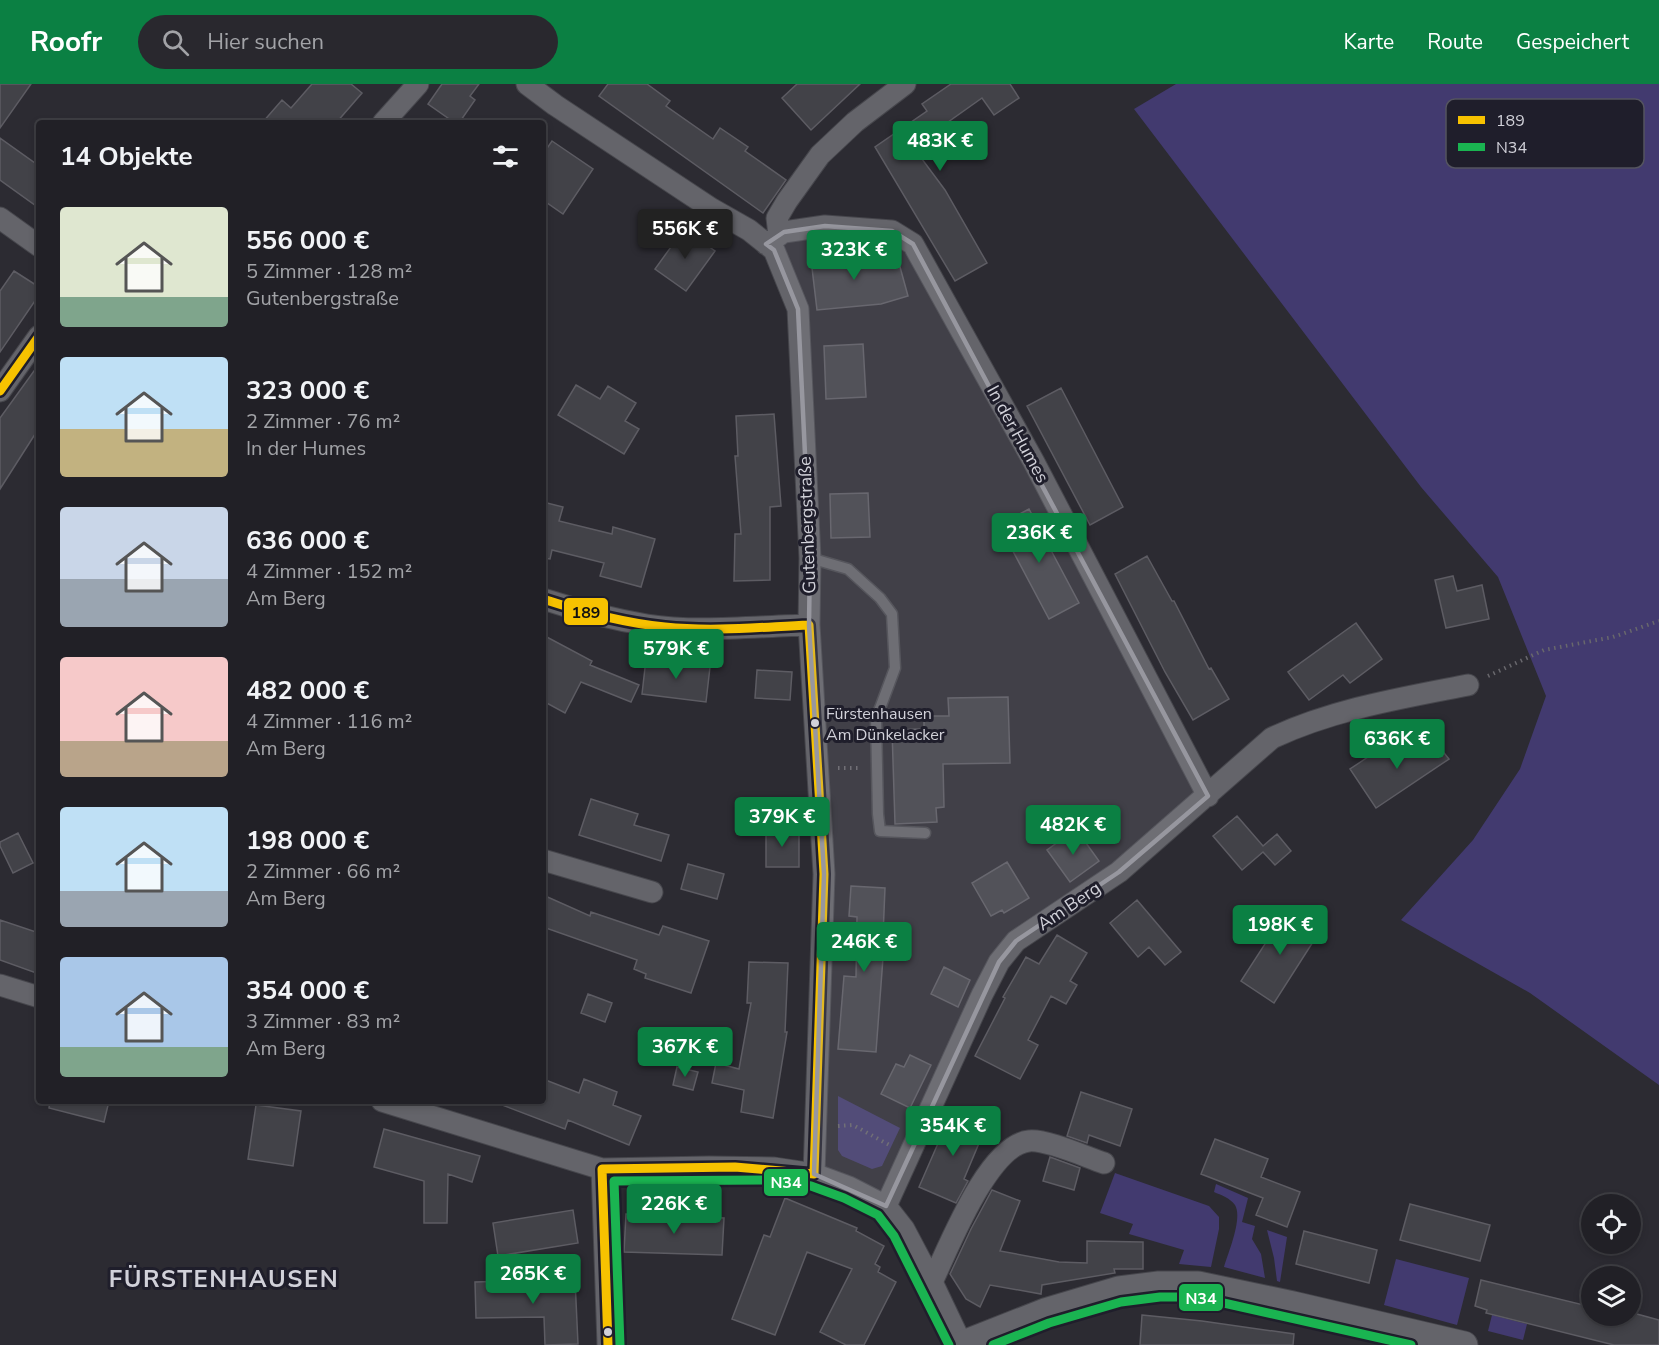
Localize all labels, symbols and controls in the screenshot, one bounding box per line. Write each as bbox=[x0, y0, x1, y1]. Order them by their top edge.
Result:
search box bbox=[138, 15, 558, 69]
text: Roofr bbox=[30, 23, 102, 61]
icon: search bbox=[159, 26, 192, 59]
text: Hier suchen bbox=[207, 27, 324, 57]
text: Karte bbox=[1344, 28, 1394, 56]
text: Route bbox=[1427, 28, 1483, 56]
text: Gespeichert bbox=[1516, 28, 1629, 56]
legend bbox=[1446, 99, 1644, 168]
text: 189 bbox=[1496, 110, 1525, 132]
pin: 483K € bbox=[891, 121, 989, 172]
text: 483K € bbox=[907, 127, 973, 154]
text: N34 bbox=[1496, 137, 1527, 159]
text: 14 Objekte bbox=[60, 139, 193, 174]
icon: filters bbox=[489, 140, 522, 173]
pin: 556K € bbox=[636, 209, 734, 260]
text: 556K € bbox=[652, 215, 718, 242]
text: 556 000 € bbox=[246, 223, 369, 258]
pin: 323K € bbox=[805, 230, 903, 281]
icon: home bbox=[108, 231, 180, 303]
text: 323K € bbox=[821, 236, 887, 263]
text: 5 Zimmer · 128 m² bbox=[246, 258, 412, 285]
text: Gutenbergstraße bbox=[246, 285, 399, 312]
text: 323 000 € bbox=[246, 373, 369, 408]
icon: home bbox=[108, 381, 180, 453]
street label: In der Humes bbox=[981, 381, 1055, 487]
text: 2 Zimmer · 76 m² bbox=[246, 408, 400, 435]
text: In der Humes bbox=[246, 435, 366, 462]
street label: Gutenbergstraße bbox=[793, 456, 821, 594]
pin: 236K € bbox=[990, 513, 1088, 564]
text: 236K € bbox=[1006, 519, 1072, 546]
text: 636 000 € bbox=[246, 523, 369, 558]
icon: home bbox=[108, 531, 180, 603]
text: 4 Zimmer · 152 m² bbox=[246, 558, 412, 585]
text: Am Berg bbox=[246, 585, 326, 612]
line badge: 189 bbox=[563, 597, 609, 626]
text: 189 bbox=[572, 602, 600, 624]
pin: 579K € bbox=[627, 629, 725, 680]
text: 579K € bbox=[643, 635, 709, 662]
text: 482 000 € bbox=[246, 673, 369, 708]
icon: home bbox=[108, 681, 180, 753]
place label: Fürstenhausen Am Dünkelacker bbox=[826, 703, 945, 746]
text: 4 Zimmer · 116 m² bbox=[246, 708, 412, 735]
marker: Fürstenhausen Am Dünkelacker bbox=[809, 717, 821, 729]
pin: 636K € bbox=[1348, 719, 1446, 770]
text: 636K € bbox=[1364, 725, 1430, 752]
text: Am Berg bbox=[246, 735, 326, 762]
pin: 379K € bbox=[733, 797, 831, 848]
text: 379K € bbox=[749, 803, 815, 830]
pin: 482K € bbox=[1024, 805, 1122, 856]
text: 482K € bbox=[1040, 811, 1106, 838]
text: 198 000 € bbox=[246, 823, 369, 858]
icon: home bbox=[108, 831, 180, 903]
text: 2 Zimmer · 66 m² bbox=[246, 858, 400, 885]
street label: Am Berg bbox=[1033, 876, 1105, 936]
text: Am Berg bbox=[246, 885, 326, 912]
pin: 198K € bbox=[1231, 905, 1329, 956]
text: 198K € bbox=[1247, 911, 1313, 938]
pin: 246K € bbox=[815, 922, 913, 973]
text: 246K € bbox=[831, 928, 897, 955]
text: 354 000 € bbox=[246, 973, 369, 1008]
icon: home bbox=[108, 981, 180, 1053]
text: 3 Zimmer · 83 m² bbox=[246, 1008, 400, 1035]
pin: 367K € bbox=[636, 1027, 734, 1078]
text: 367K € bbox=[652, 1033, 718, 1060]
text: Am Berg bbox=[246, 1035, 326, 1062]
pin: 354K € bbox=[904, 1106, 1002, 1157]
text: 354K € bbox=[920, 1112, 986, 1139]
line badge: N34 bbox=[763, 1168, 809, 1197]
text: N34 bbox=[770, 1172, 802, 1194]
pin: 226K € bbox=[625, 1184, 723, 1235]
text: 226K € bbox=[641, 1190, 707, 1217]
map controls bbox=[1581, 1194, 1641, 1326]
button: locate bbox=[1581, 1194, 1641, 1254]
pin: 265K € bbox=[484, 1254, 582, 1305]
text: 265K € bbox=[500, 1260, 566, 1287]
district label: FÜRSTENHAUSEN bbox=[109, 1263, 339, 1295]
button: layers bbox=[1581, 1266, 1641, 1326]
line badge: N34 bbox=[1178, 1283, 1224, 1312]
text: N34 bbox=[1185, 1288, 1217, 1310]
unlabelled marker bbox=[602, 1326, 614, 1338]

